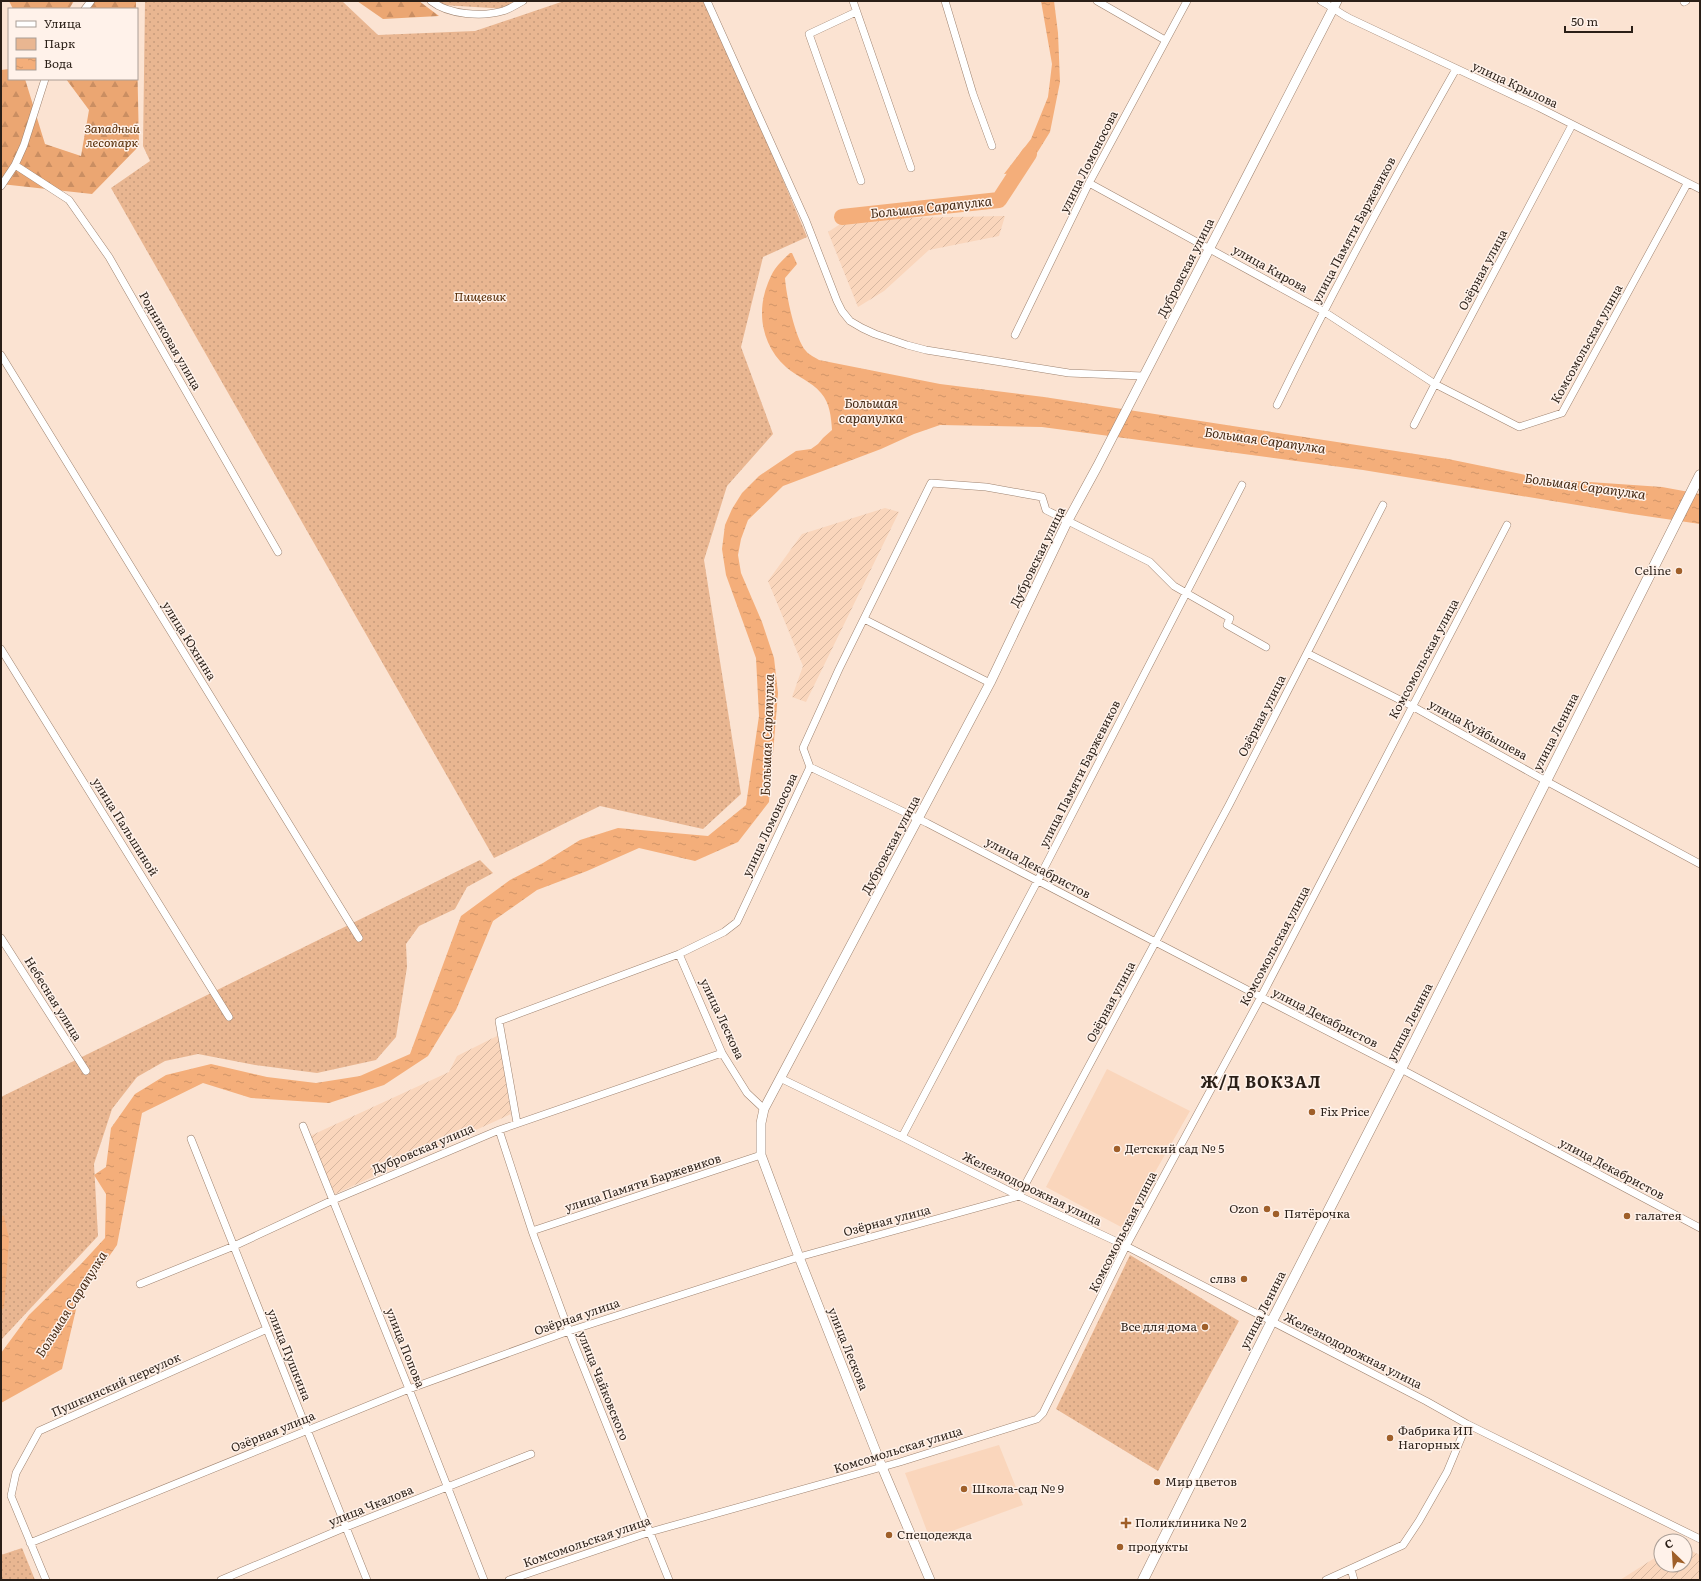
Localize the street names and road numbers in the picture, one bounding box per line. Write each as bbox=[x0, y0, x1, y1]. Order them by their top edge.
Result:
street label: улица Крылова bbox=[1470, 56, 1562, 112]
street label: улица Ломоносова bbox=[1054, 107, 1122, 216]
street label: улица Памяти Баржевиков bbox=[1307, 153, 1400, 306]
street label: Дубровская улица bbox=[1152, 214, 1218, 320]
street label: Озёрная улица bbox=[1453, 225, 1511, 313]
street label: улица Кирова bbox=[1229, 240, 1312, 297]
street label: Комсомольская улица bbox=[1546, 280, 1627, 406]
street label: Родниковая улица bbox=[135, 288, 207, 394]
street label: Дубровская улица bbox=[1005, 503, 1069, 610]
street label: Комсомольская улица bbox=[1384, 595, 1463, 722]
street label: улица Юхнина bbox=[158, 597, 222, 684]
street label: Озёрная улица bbox=[1233, 671, 1290, 760]
street label: улица Ленина bbox=[1528, 689, 1583, 774]
street label: улица Куйбышева bbox=[1426, 694, 1532, 764]
street label: улица Памяти Баржевиков bbox=[1034, 696, 1124, 850]
street label: улица Ломоносова bbox=[737, 769, 801, 880]
street label: улица Пальшиной bbox=[88, 774, 163, 879]
street label: Дубровская улица bbox=[856, 791, 924, 897]
street label: улица Декабристов bbox=[983, 832, 1094, 903]
street label: Комсомольская улица bbox=[1235, 882, 1314, 1009]
street label: Небесная улица bbox=[21, 953, 87, 1045]
street label: Озёрная улица bbox=[1081, 957, 1139, 1045]
street label: улица Лескова bbox=[696, 975, 750, 1063]
street label: улица Ленина bbox=[1382, 979, 1437, 1064]
street label: улица Декабристов bbox=[1269, 983, 1382, 1052]
street label: Дубровская улица bbox=[369, 1118, 477, 1178]
street label: улица Декабристов bbox=[1557, 1133, 1668, 1204]
street label: Железнодорожная улица bbox=[960, 1147, 1106, 1230]
street label: улица Памяти Баржевиков bbox=[562, 1148, 723, 1216]
street label: Комсомольская улица bbox=[1084, 1167, 1161, 1295]
street label: Озёрная улица bbox=[841, 1200, 933, 1240]
street label: улица Ленина bbox=[1235, 1267, 1290, 1352]
street label: Озёрная улица bbox=[531, 1293, 623, 1339]
street label: улица Попова bbox=[382, 1305, 430, 1391]
street label: улица Лескова bbox=[824, 1305, 874, 1393]
street label: улица Пушкина bbox=[263, 1306, 317, 1404]
street label: Железнодорожная улица bbox=[1281, 1307, 1426, 1393]
street label: улица Чайковского bbox=[574, 1328, 634, 1443]
street label: Пушкинский переулок bbox=[48, 1347, 183, 1421]
street label: Озёрная улица bbox=[228, 1406, 318, 1456]
street label: Комсомольская улица bbox=[831, 1421, 965, 1477]
street label: улица Чкалова bbox=[326, 1480, 416, 1530]
street label: Комсомольская улица bbox=[520, 1511, 653, 1571]

